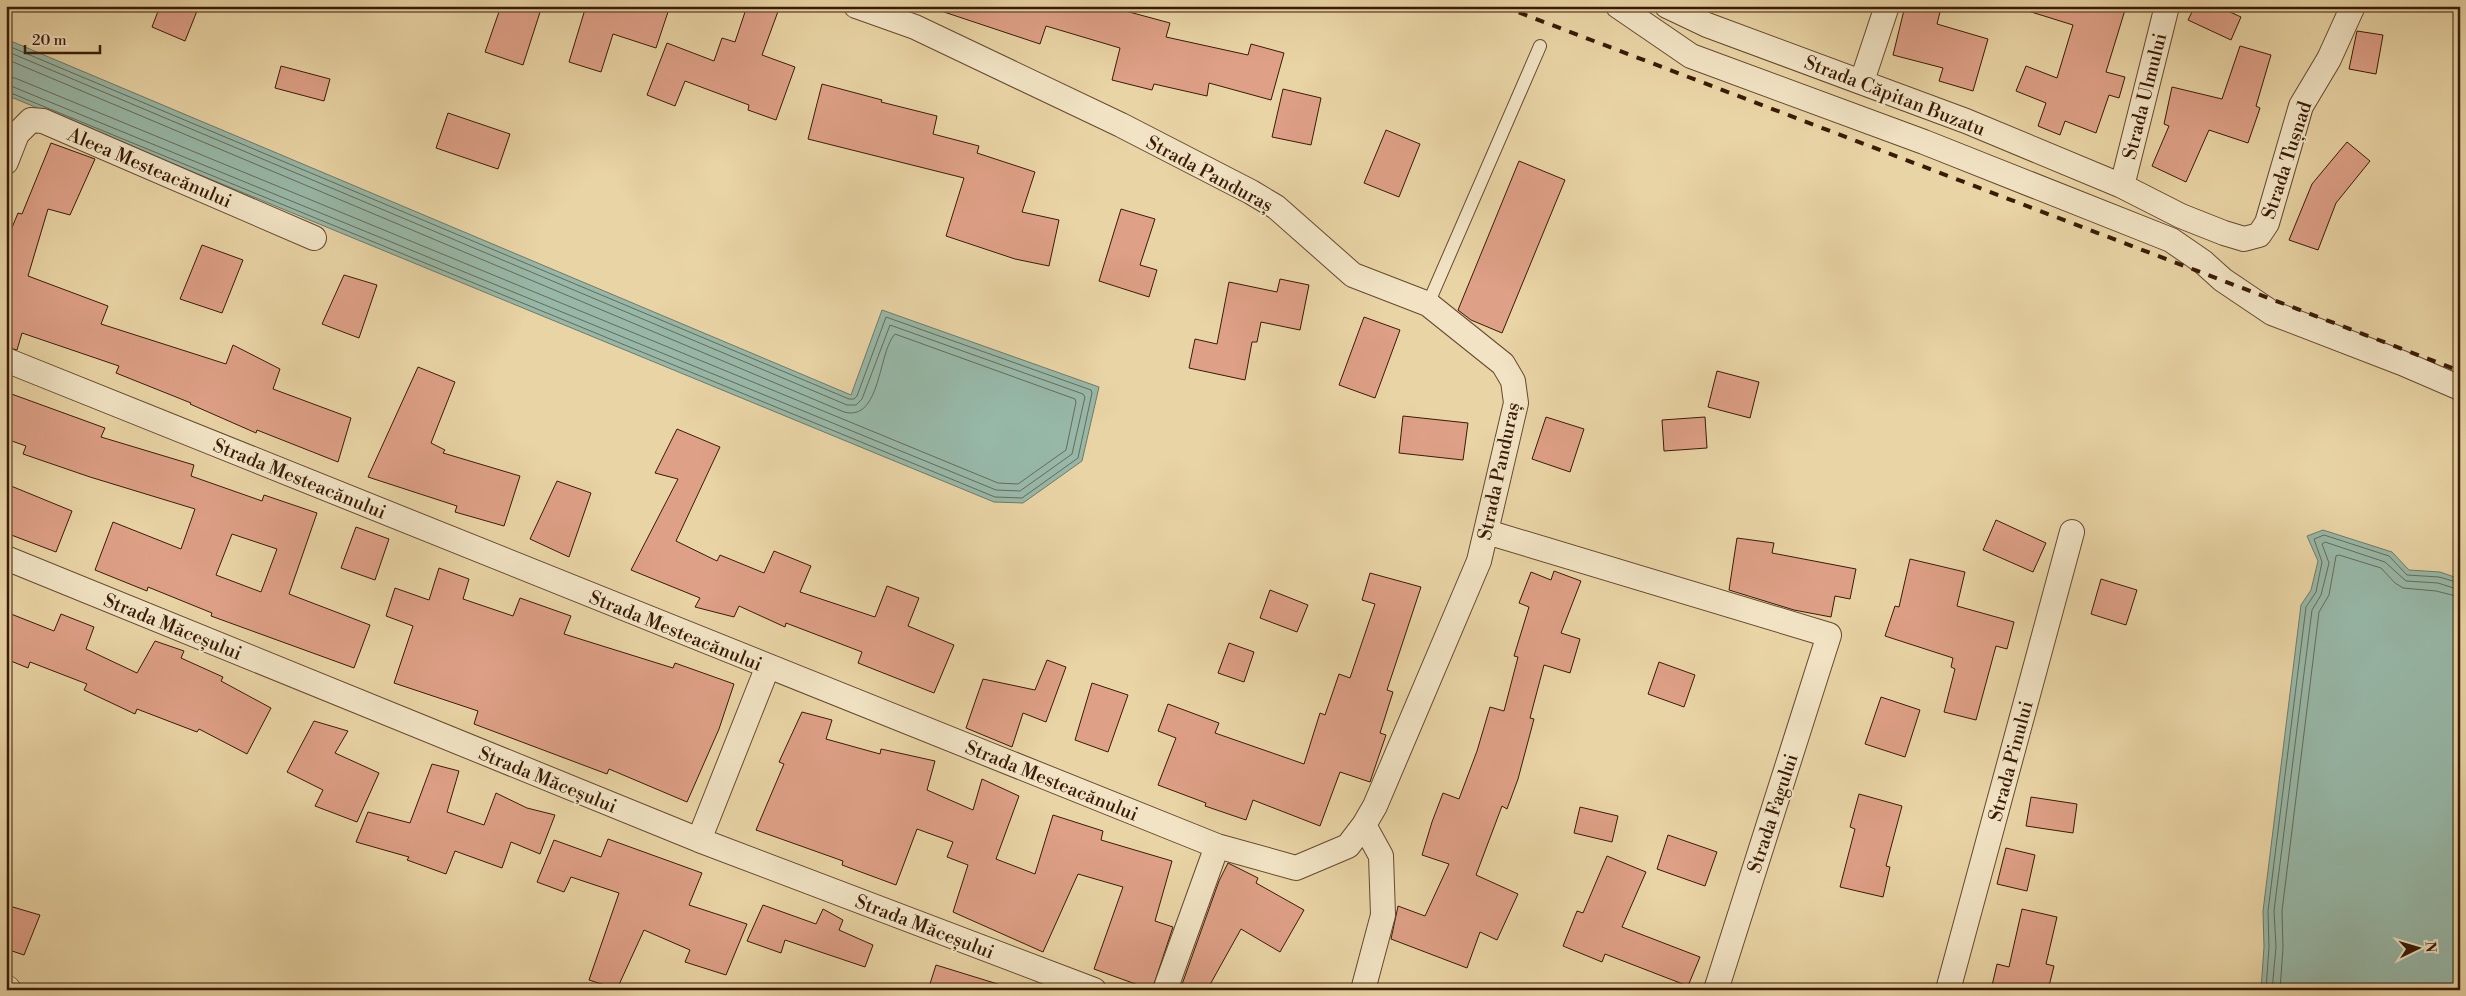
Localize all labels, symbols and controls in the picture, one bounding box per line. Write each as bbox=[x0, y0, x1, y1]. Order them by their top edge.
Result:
scale bar bbox=[25, 22, 100, 54]
street label: Strada Ulmului bbox=[2118, 30, 2172, 162]
text: 20 m bbox=[32, 31, 67, 50]
street label: Strada Căpitan Buzatu bbox=[1801, 50, 1989, 142]
street label: Strada Tușnad bbox=[2257, 98, 2317, 222]
street label: Aleea Mesteacănului bbox=[63, 122, 235, 213]
street label: Strada Panduraș bbox=[1142, 130, 1277, 217]
street label: Strada Panduraș bbox=[1473, 400, 1525, 542]
street label: Strada Mesteacănului bbox=[210, 433, 390, 525]
street label: Strada Mesteacănului bbox=[586, 585, 766, 677]
street label: Strada Măceșului bbox=[100, 588, 245, 666]
street label: Strada Pinului bbox=[1983, 698, 2039, 824]
street label: Strada Mesteacănului bbox=[962, 735, 1142, 827]
street label: Strada Măceșului bbox=[475, 741, 620, 819]
street label: Strada Fagului bbox=[1742, 751, 1804, 876]
street label: Strada Măceșului bbox=[852, 889, 998, 965]
north arrow bbox=[2394, 924, 2444, 974]
text: N bbox=[2421, 941, 2439, 953]

